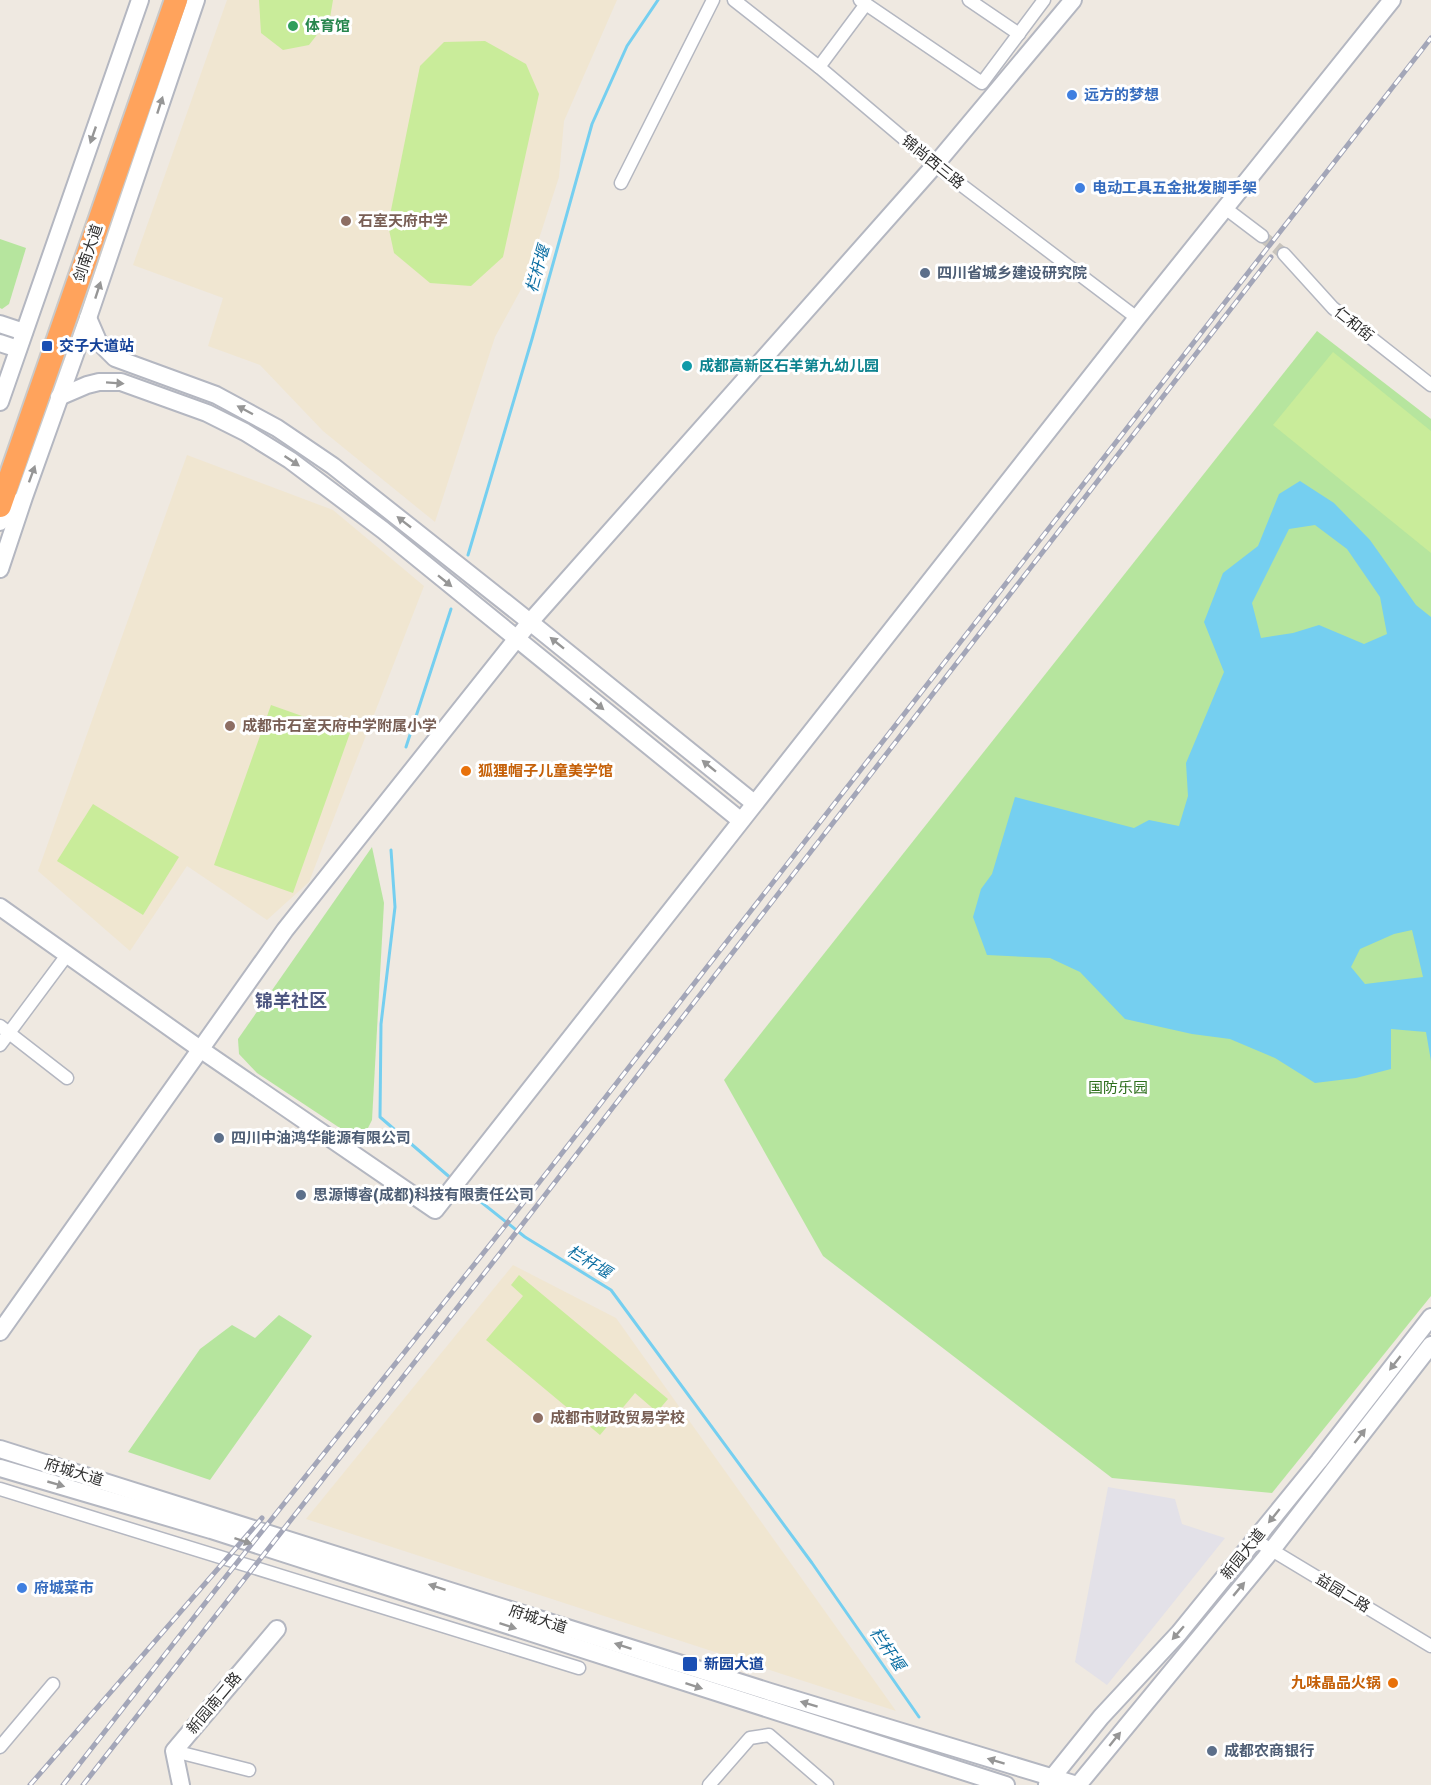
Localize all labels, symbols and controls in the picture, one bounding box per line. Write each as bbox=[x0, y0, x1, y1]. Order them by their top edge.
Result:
place label: 体育馆 bbox=[305, 17, 350, 35]
marker: 体育馆 bbox=[286, 19, 300, 33]
place label: 远方的梦想 bbox=[1084, 86, 1159, 104]
marker: 远方的梦想 bbox=[1065, 88, 1079, 102]
one-way arrow bbox=[155, 96, 165, 114]
one-way arrow bbox=[87, 126, 97, 144]
street label: 锦尚西三路 bbox=[898, 131, 968, 193]
place label: 电动工具五金批发脚手架 bbox=[1092, 179, 1257, 197]
marker: 电动工具五金批发脚手架 bbox=[1073, 181, 1087, 195]
place label: 石室天府中学 bbox=[358, 212, 448, 230]
marker: 石室天府中学 bbox=[339, 214, 353, 228]
street label: 剑南大道 bbox=[70, 222, 106, 284]
water label: 栏杆堰 bbox=[522, 240, 555, 295]
place label: 四川省城乡建设研究院 bbox=[937, 264, 1087, 282]
marker: 四川省城乡建设研究院 bbox=[918, 266, 932, 280]
one-way arrow bbox=[93, 281, 103, 299]
street label: 仁和街 bbox=[1331, 303, 1377, 345]
place label: 交子大道站 bbox=[59, 337, 134, 355]
marker: 交子大道站 bbox=[40, 339, 54, 353]
place label: 成都高新区石羊第九幼儿园 bbox=[699, 357, 879, 375]
marker: 成都高新区石羊第九幼儿园 bbox=[680, 359, 694, 373]
one-way arrow bbox=[105, 378, 124, 388]
one-way arrow bbox=[236, 405, 253, 415]
one-way arrow bbox=[283, 455, 299, 467]
one-way arrow bbox=[27, 465, 37, 483]
one-way arrow bbox=[397, 517, 412, 529]
one-way arrow bbox=[437, 574, 452, 587]
one-way arrow bbox=[549, 637, 565, 650]
one-way arrow bbox=[589, 697, 604, 710]
place label: 成都市石室天府中学附属小学 bbox=[242, 717, 437, 735]
marker: 成都市石室天府中学附属小学 bbox=[223, 719, 237, 733]
one-way arrow bbox=[702, 760, 717, 773]
place label: 狐狸帽子儿童美学馆 bbox=[478, 762, 613, 780]
marker: 狐狸帽子儿童美学馆 bbox=[459, 764, 473, 778]
district label: 锦羊社区 bbox=[255, 990, 327, 1012]
park label: 国防乐园 bbox=[1088, 1079, 1148, 1097]
place label: 四川中油鸿华能源有限公司 bbox=[231, 1129, 411, 1147]
marker: 四川中油鸿华能源有限公司 bbox=[212, 1131, 226, 1145]
place label: 思源博睿(成都)科技有限责任公司 bbox=[313, 1186, 534, 1204]
marker: 思源博睿(成都)科技有限责任公司 bbox=[294, 1188, 308, 1202]
water label: 栏杆堰 bbox=[563, 1241, 617, 1284]
one-way arrow bbox=[1390, 1355, 1402, 1370]
place label: 成都市财政贸易学校 bbox=[550, 1409, 685, 1427]
marker: 成都市财政贸易学校 bbox=[531, 1411, 545, 1425]
one-way arrow bbox=[1353, 1428, 1365, 1443]
street label: 府城大道 bbox=[43, 1455, 105, 1489]
one-way arrow bbox=[47, 1480, 65, 1489]
one-way arrow bbox=[1268, 1508, 1281, 1524]
street label: 新园大道 bbox=[1217, 1525, 1269, 1583]
one-way arrow bbox=[234, 1536, 252, 1546]
street label: 益园二路 bbox=[1313, 1570, 1373, 1616]
place label: 府城菜市 bbox=[34, 1579, 94, 1597]
marker: 府城菜市 bbox=[15, 1581, 29, 1595]
one-way arrow bbox=[428, 1582, 446, 1591]
one-way arrow bbox=[1232, 1582, 1245, 1597]
street label: 府城大道 bbox=[507, 1601, 569, 1637]
one-way arrow bbox=[499, 1622, 517, 1632]
water label: 栏杆堰 bbox=[865, 1624, 911, 1677]
one-way arrow bbox=[1171, 1626, 1185, 1641]
one-way arrow bbox=[614, 1641, 632, 1650]
marker: 新园大道 bbox=[681, 1655, 699, 1673]
place label: 新园大道 bbox=[704, 1655, 764, 1673]
street label: 新园南二路 bbox=[183, 1668, 245, 1738]
place label: 九味晶品火锅 bbox=[1291, 1674, 1381, 1692]
marker: 九味晶品火锅 bbox=[1386, 1676, 1400, 1690]
one-way arrow bbox=[685, 1681, 703, 1691]
one-way arrow bbox=[800, 1699, 818, 1708]
one-way arrow bbox=[1108, 1732, 1121, 1747]
place label: 成都农商银行 bbox=[1224, 1742, 1314, 1760]
marker: 成都农商银行 bbox=[1205, 1744, 1219, 1758]
one-way arrow bbox=[987, 1756, 1005, 1765]

